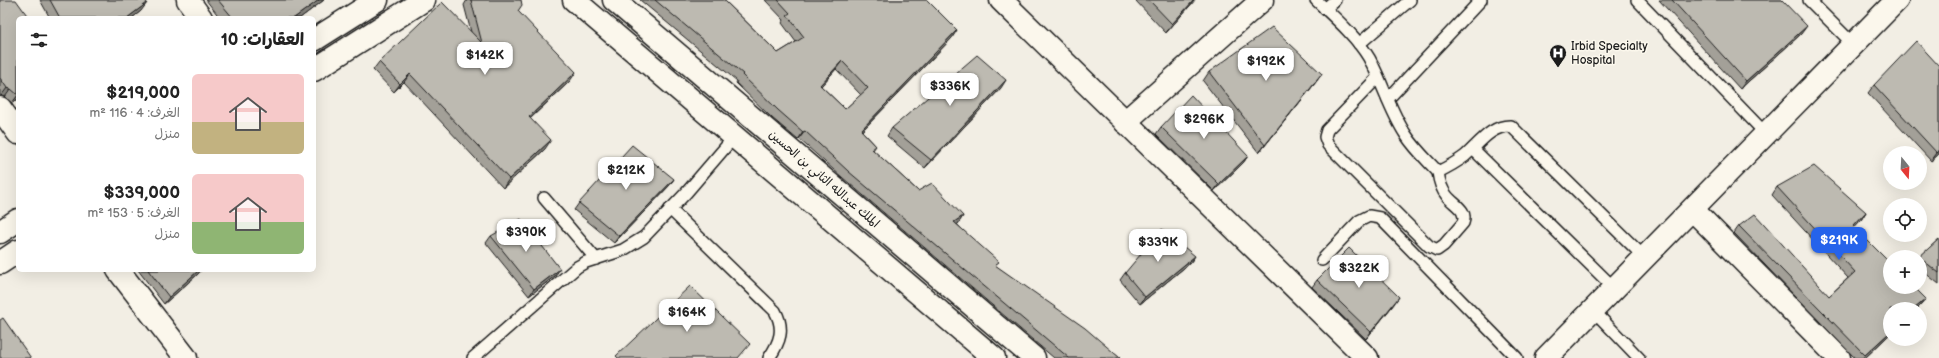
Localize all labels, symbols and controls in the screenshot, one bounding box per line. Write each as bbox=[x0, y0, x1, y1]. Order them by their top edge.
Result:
icon: filters bbox=[28, 29, 50, 51]
text: العقارات: 10 bbox=[221, 30, 304, 50]
place label: Irbid Specialty Hospital bbox=[1571, 39, 1648, 68]
pin: $142K bbox=[457, 42, 513, 76]
hospital icon: Irbid Specialty Hospital bbox=[1548, 43, 1568, 68]
text: $142K bbox=[466, 47, 504, 63]
pin: $192K bbox=[1238, 48, 1294, 82]
text: $192K bbox=[1247, 53, 1285, 69]
pin: $336K bbox=[922, 73, 978, 107]
text: $336K bbox=[930, 78, 970, 94]
text: $219,000 bbox=[106, 83, 180, 103]
icon: home bbox=[224, 90, 272, 138]
text: الغرف: 4 · 116 m² bbox=[90, 105, 180, 121]
pin: $296K bbox=[1176, 106, 1232, 140]
text: $296K bbox=[1184, 111, 1224, 127]
text: منزل bbox=[154, 126, 180, 142]
street label: الملك عبدالله الثاني بن الحسين bbox=[764, 127, 882, 233]
north arrow bbox=[1883, 146, 1927, 190]
map controls bbox=[1883, 146, 1927, 346]
pin: $212K bbox=[598, 157, 654, 191]
text: $212K bbox=[607, 162, 645, 178]
text: $339,000 bbox=[103, 183, 180, 203]
icon: home bbox=[224, 190, 272, 238]
button: locate bbox=[1883, 198, 1927, 242]
text: الغرف: 5 · 153 m² bbox=[88, 205, 180, 221]
pin: $390K bbox=[498, 219, 554, 253]
text: $390K bbox=[506, 224, 546, 240]
text: منزل bbox=[154, 226, 180, 242]
pin: $219K bbox=[1811, 227, 1867, 261]
pin: $339K bbox=[1130, 229, 1186, 263]
text: $219K bbox=[1820, 232, 1858, 248]
text: $339K bbox=[1138, 234, 1178, 250]
button: + bbox=[1883, 250, 1927, 294]
pin: $322K bbox=[1331, 255, 1387, 289]
text: $322K bbox=[1339, 260, 1379, 276]
pin: $164K bbox=[659, 299, 715, 333]
button: − bbox=[1883, 302, 1927, 346]
text: $164K bbox=[668, 304, 706, 320]

